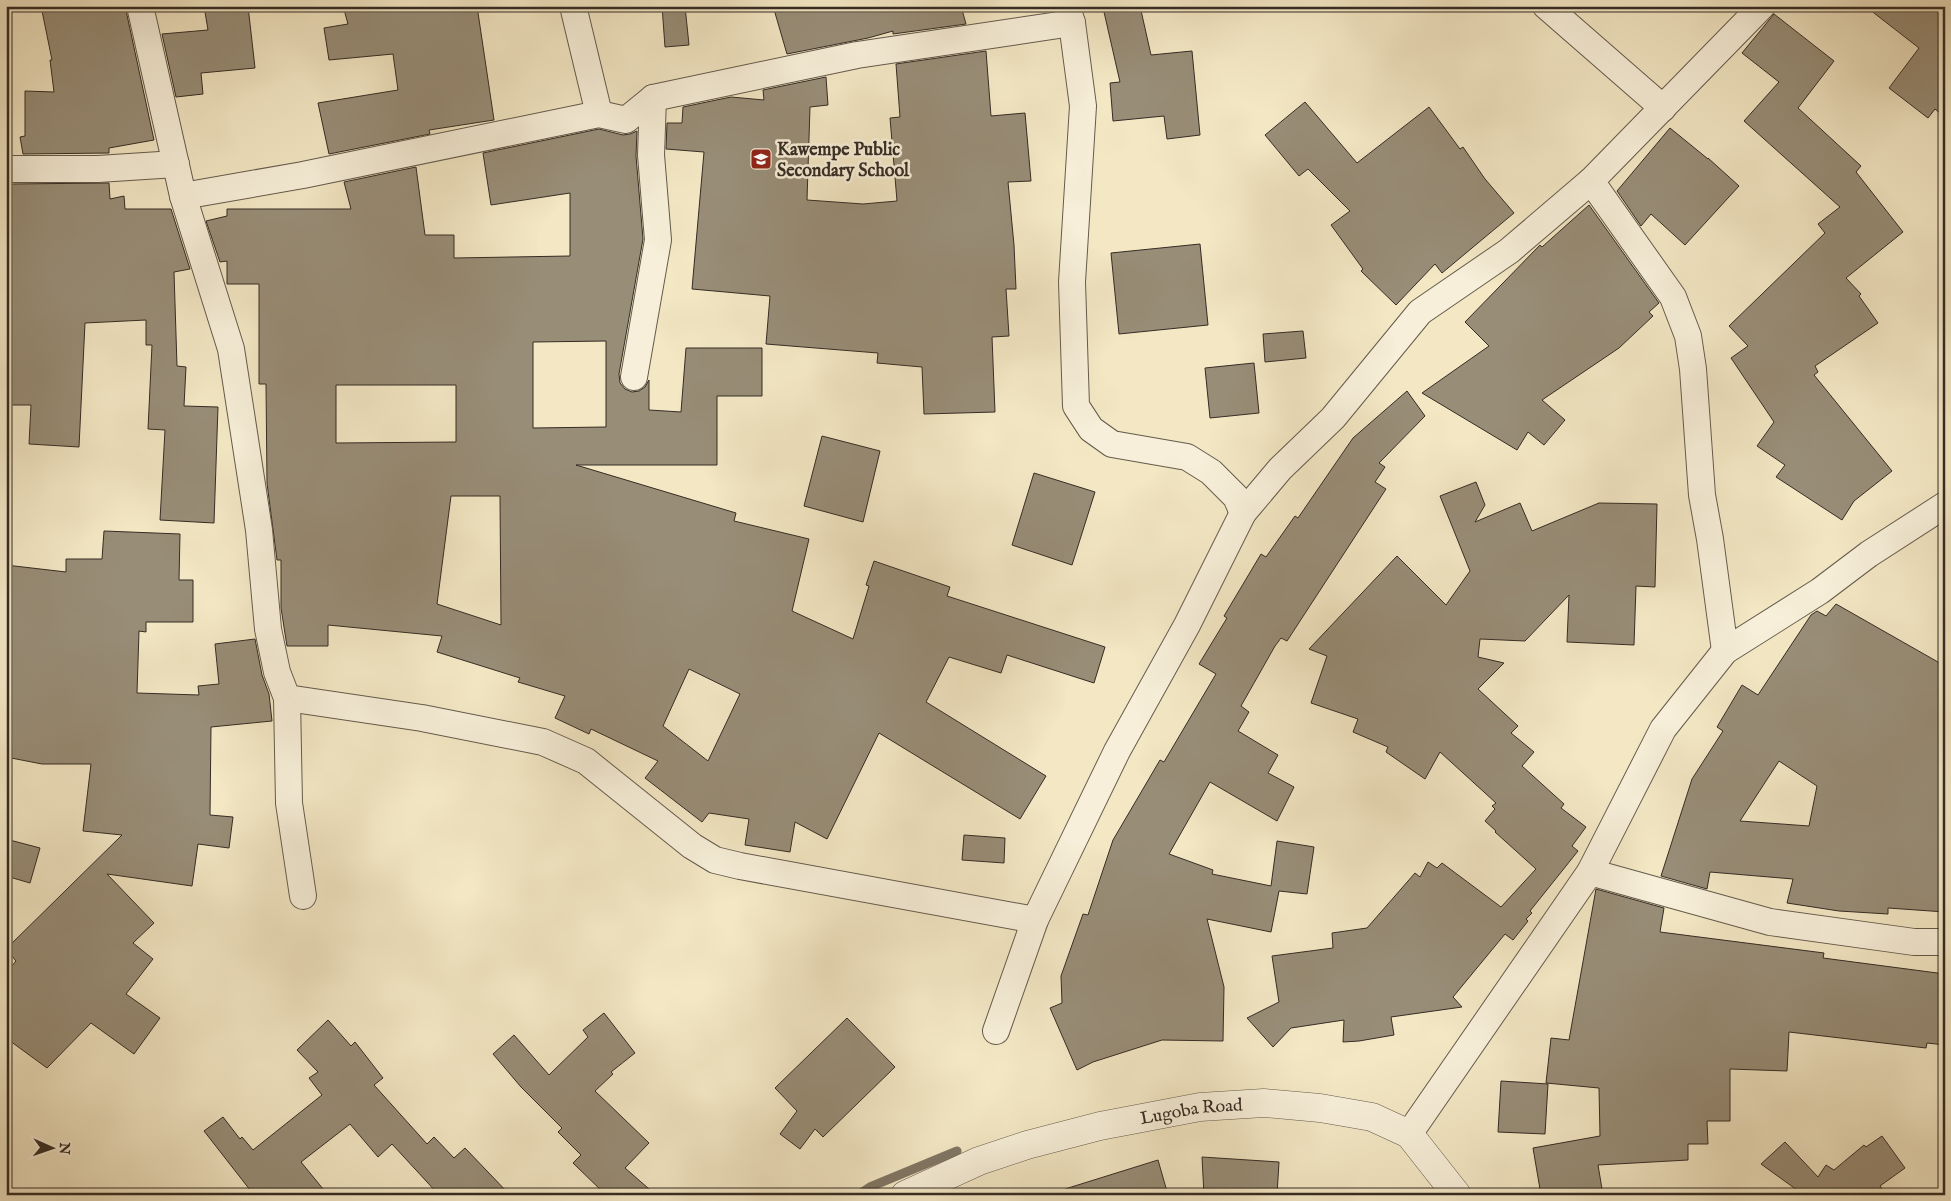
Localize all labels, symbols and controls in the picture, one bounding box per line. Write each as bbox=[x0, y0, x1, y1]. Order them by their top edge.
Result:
place label: Kawempe Public Secondary School bbox=[777, 139, 910, 183]
school or university icon: Kawempe Public Secondary School bbox=[749, 147, 773, 171]
street label: Lugoba Road bbox=[1138, 1094, 1244, 1131]
north arrow bbox=[28, 1124, 78, 1174]
text: N bbox=[55, 1141, 73, 1155]

